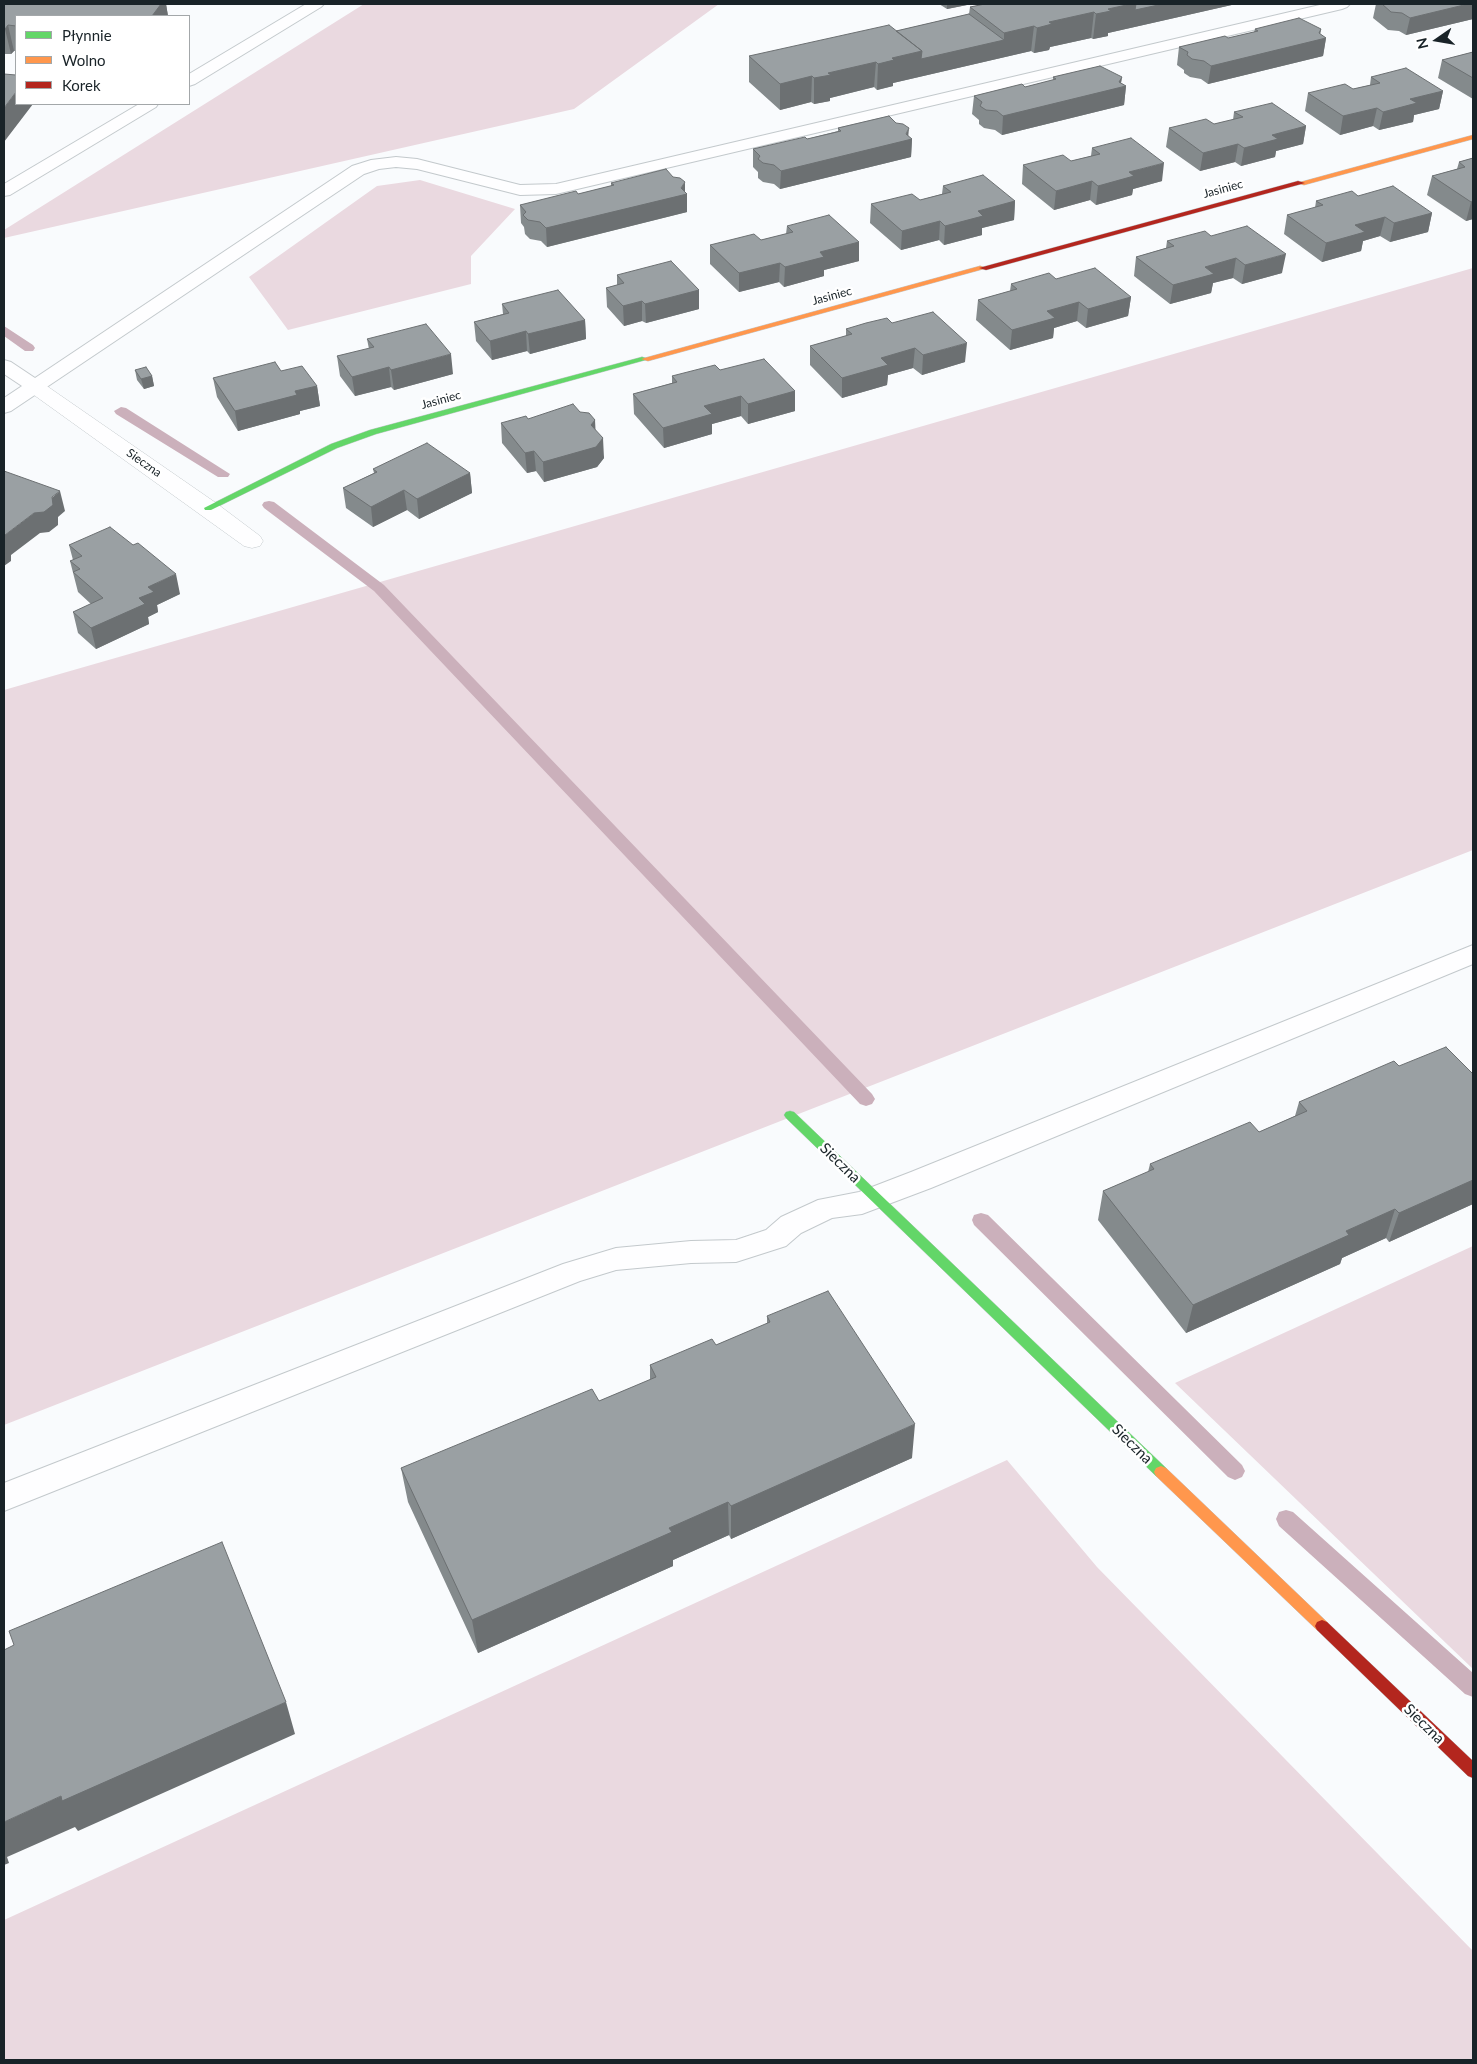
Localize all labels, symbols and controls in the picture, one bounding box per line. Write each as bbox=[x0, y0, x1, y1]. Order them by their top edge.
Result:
legend bbox=[15, 15, 190, 105]
north arrow bbox=[1412, 15, 1462, 65]
text: Płynnie bbox=[62, 26, 112, 44]
text: N bbox=[1412, 36, 1431, 51]
text: Wolno bbox=[62, 51, 106, 69]
text: Korek bbox=[62, 76, 101, 94]
street label: Jasiniec bbox=[1202, 177, 1244, 201]
street label: Jasiniec bbox=[811, 284, 853, 308]
street label: Jasiniec bbox=[420, 388, 462, 412]
street label: Sieczna bbox=[124, 446, 164, 480]
street label: Sieczna bbox=[816, 1139, 864, 1187]
street label: Sieczna bbox=[1108, 1420, 1156, 1468]
street label: Sieczna bbox=[1400, 1700, 1448, 1748]

